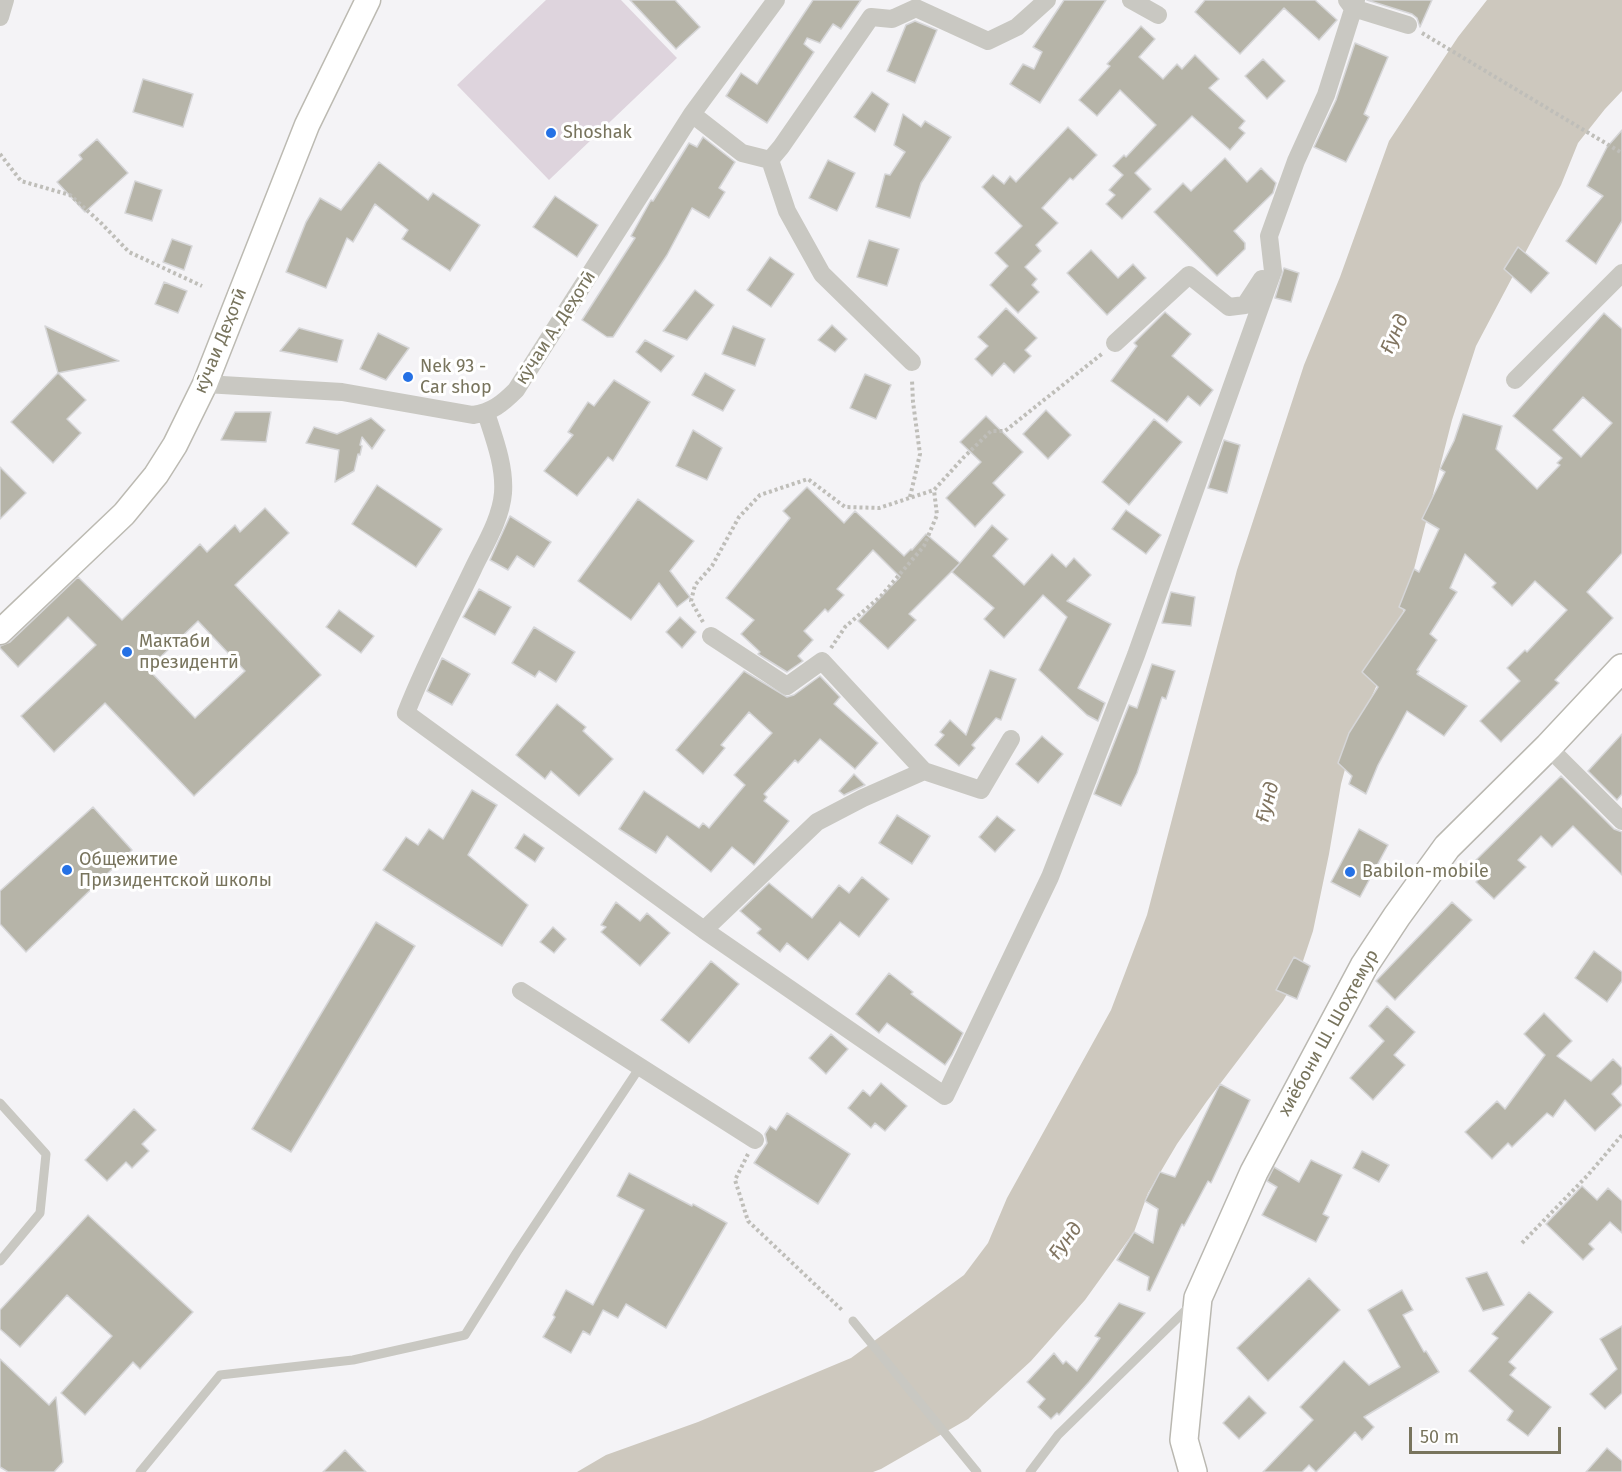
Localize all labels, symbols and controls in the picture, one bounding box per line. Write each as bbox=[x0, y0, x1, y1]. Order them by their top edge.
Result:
place label: Shoshak bbox=[563, 122, 632, 144]
marker: Shoshak bbox=[544, 126, 558, 140]
street label: кӯчаи А. Деҳотӣ bbox=[511, 267, 601, 389]
street label: кӯчаи Деҳотӣ bbox=[190, 285, 252, 397]
water label: Ғунд bbox=[1376, 310, 1414, 358]
place label: Nek 93 - Car shop bbox=[420, 356, 492, 398]
marker: Nek 93 - Car shop bbox=[401, 370, 415, 384]
place label: Мактаби президентӣ bbox=[139, 631, 239, 674]
marker: Мактаби президентӣ bbox=[120, 645, 134, 659]
water label: Ғунд bbox=[1251, 779, 1285, 825]
place label: Общежитие Призидентской школы bbox=[79, 849, 272, 892]
place label: Babilon-mobile bbox=[1362, 861, 1489, 883]
marker: Общежитие Призидентской школы bbox=[60, 863, 74, 877]
marker: Babilon-mobile bbox=[1343, 865, 1357, 879]
street label: хиёбони Ш. Шоҳтемур bbox=[1274, 946, 1384, 1120]
water label: Ғунд bbox=[1044, 1217, 1088, 1265]
scale bar bbox=[1412, 1415, 1564, 1453]
text: 50 m bbox=[1420, 1426, 1459, 1448]

